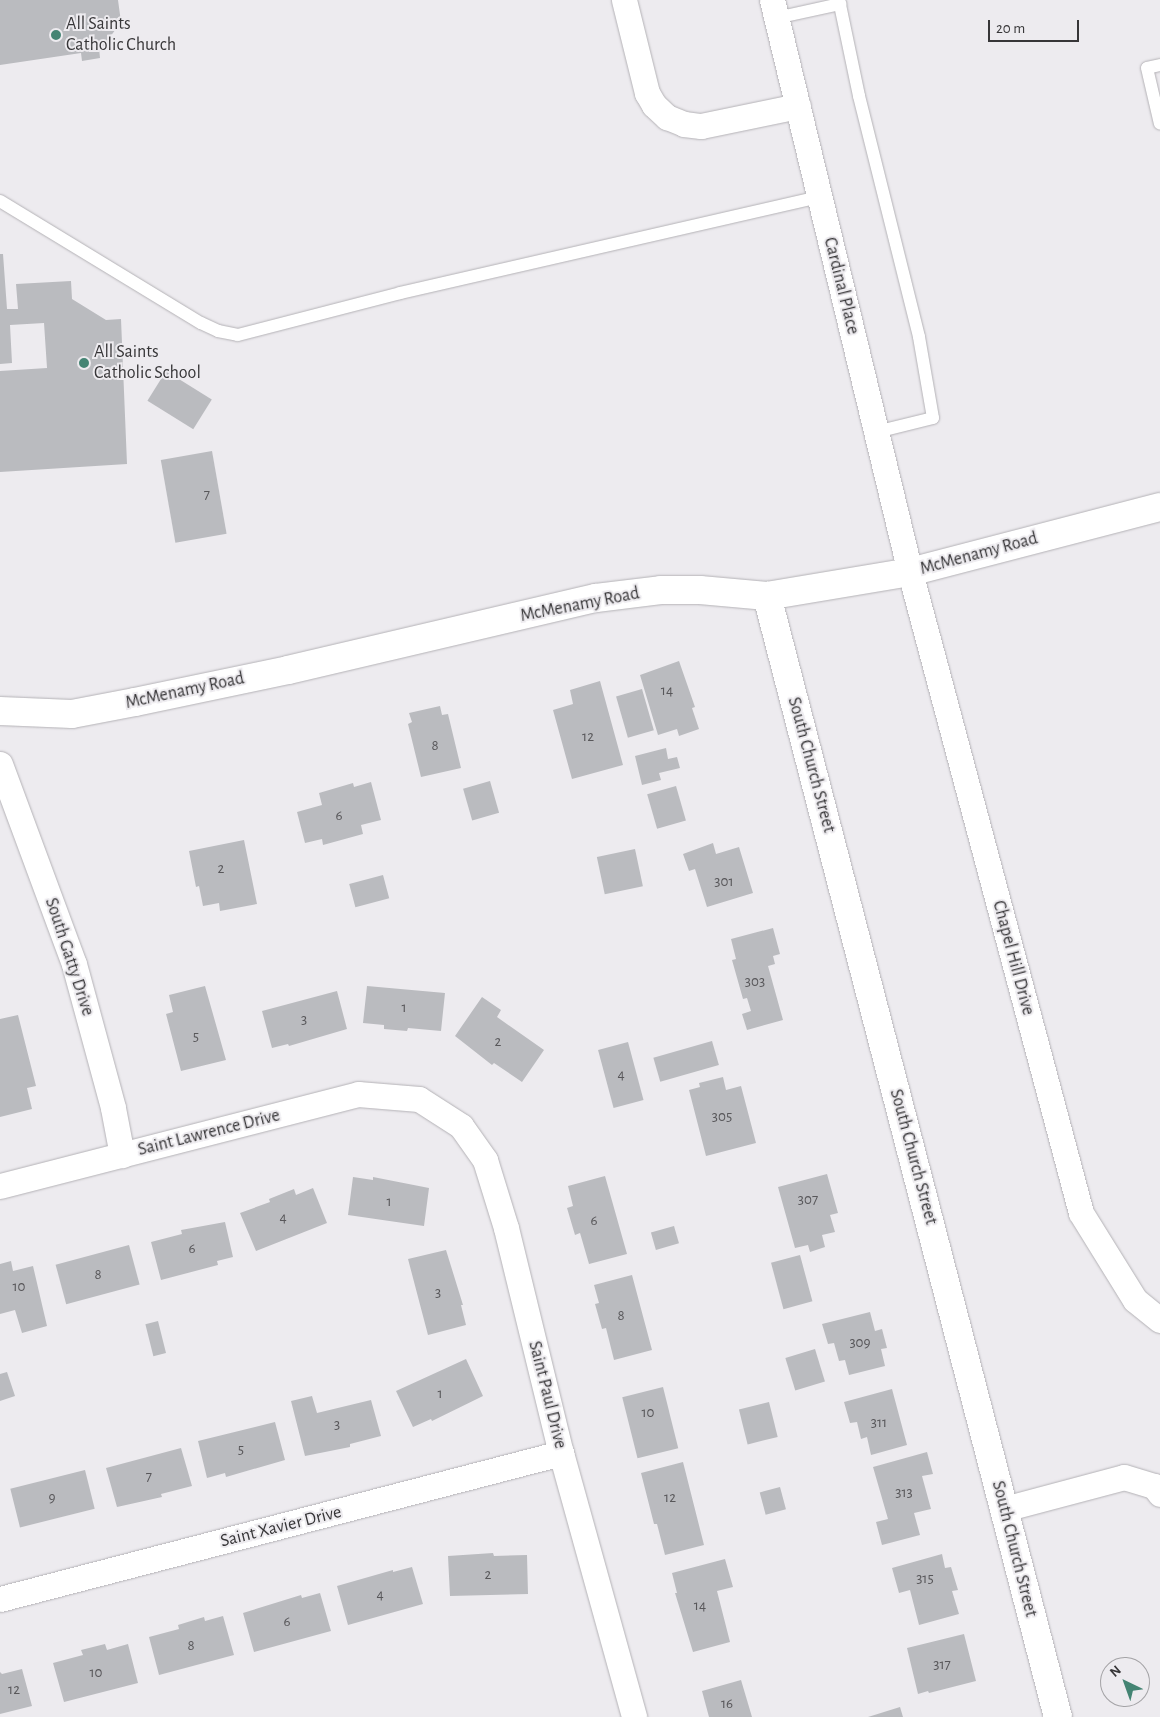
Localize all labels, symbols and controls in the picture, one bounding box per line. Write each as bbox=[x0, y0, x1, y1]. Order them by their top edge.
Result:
scale bar bbox=[990, 10, 1081, 42]
place label: All Saints Catholic Church bbox=[66, 14, 176, 56]
text: 20 m bbox=[996, 21, 1025, 36]
marker: All Saints Catholic Church bbox=[50, 29, 62, 41]
street label: Cardinal Place bbox=[819, 235, 863, 337]
place label: All Saints Catholic School bbox=[94, 342, 201, 384]
marker: All Saints Catholic School bbox=[78, 357, 90, 369]
house number: 7 bbox=[204, 486, 210, 504]
street label: McMenamy Road bbox=[918, 528, 1040, 580]
street label: McMenamy Road bbox=[519, 583, 641, 627]
street label: McMenamy Road bbox=[124, 668, 246, 714]
house number: 14 bbox=[661, 682, 673, 700]
street label: South Church Street bbox=[783, 695, 839, 835]
house number: 12 bbox=[582, 728, 594, 746]
house number: 8 bbox=[431, 737, 439, 755]
house number: 6 bbox=[335, 807, 343, 825]
house number: 2 bbox=[218, 860, 224, 878]
house number: 301 bbox=[714, 873, 734, 891]
street label: South Gatty Drive bbox=[40, 895, 98, 1019]
street label: Chapel Hill Drive bbox=[987, 898, 1039, 1018]
house number: 303 bbox=[745, 973, 765, 991]
house number: 1 bbox=[401, 999, 407, 1017]
house number: 3 bbox=[301, 1011, 307, 1029]
house number: 5 bbox=[193, 1028, 199, 1046]
house number: 2 bbox=[495, 1033, 501, 1051]
house number: 4 bbox=[617, 1066, 625, 1084]
street label: South Church Street bbox=[885, 1087, 941, 1227]
street label: Saint Lawrence Drive bbox=[136, 1105, 282, 1161]
house number: 305 bbox=[712, 1108, 732, 1126]
house number: 307 bbox=[798, 1191, 818, 1209]
house number: 1 bbox=[386, 1193, 392, 1211]
house number: 4 bbox=[279, 1209, 287, 1227]
house number: 6 bbox=[590, 1212, 598, 1230]
house number: 6 bbox=[188, 1240, 196, 1258]
house number: 8 bbox=[94, 1266, 102, 1284]
house number: 10 bbox=[12, 1278, 26, 1296]
house number: 3 bbox=[435, 1284, 441, 1302]
house number: 8 bbox=[617, 1307, 625, 1325]
house number: 309 bbox=[849, 1334, 871, 1352]
street label: Saint Paul Drive bbox=[523, 1339, 571, 1451]
house number: 1 bbox=[437, 1385, 443, 1403]
house number: 10 bbox=[641, 1404, 655, 1422]
house number: 311 bbox=[871, 1414, 887, 1432]
house number: 3 bbox=[334, 1416, 340, 1434]
house number: 5 bbox=[238, 1441, 244, 1459]
house number: 7 bbox=[146, 1468, 152, 1486]
street label: South Church Street bbox=[987, 1479, 1041, 1619]
house number: 313 bbox=[895, 1484, 913, 1502]
house number: 9 bbox=[48, 1489, 56, 1507]
house number: 12 bbox=[664, 1489, 676, 1507]
street label: Saint Xavier Drive bbox=[218, 1502, 344, 1552]
house number: 2 bbox=[485, 1566, 491, 1584]
house number: 315 bbox=[916, 1570, 934, 1588]
house number: 4 bbox=[376, 1586, 384, 1604]
house number: 14 bbox=[694, 1597, 706, 1615]
house number: 6 bbox=[283, 1613, 291, 1631]
house number: 8 bbox=[187, 1637, 195, 1655]
house number: 317 bbox=[933, 1656, 951, 1674]
north arrow bbox=[1100, 1657, 1150, 1707]
text: N bbox=[1107, 1663, 1124, 1680]
house number: 10 bbox=[89, 1664, 103, 1682]
house number: 12 bbox=[8, 1681, 20, 1699]
house number: 16 bbox=[721, 1695, 733, 1713]

